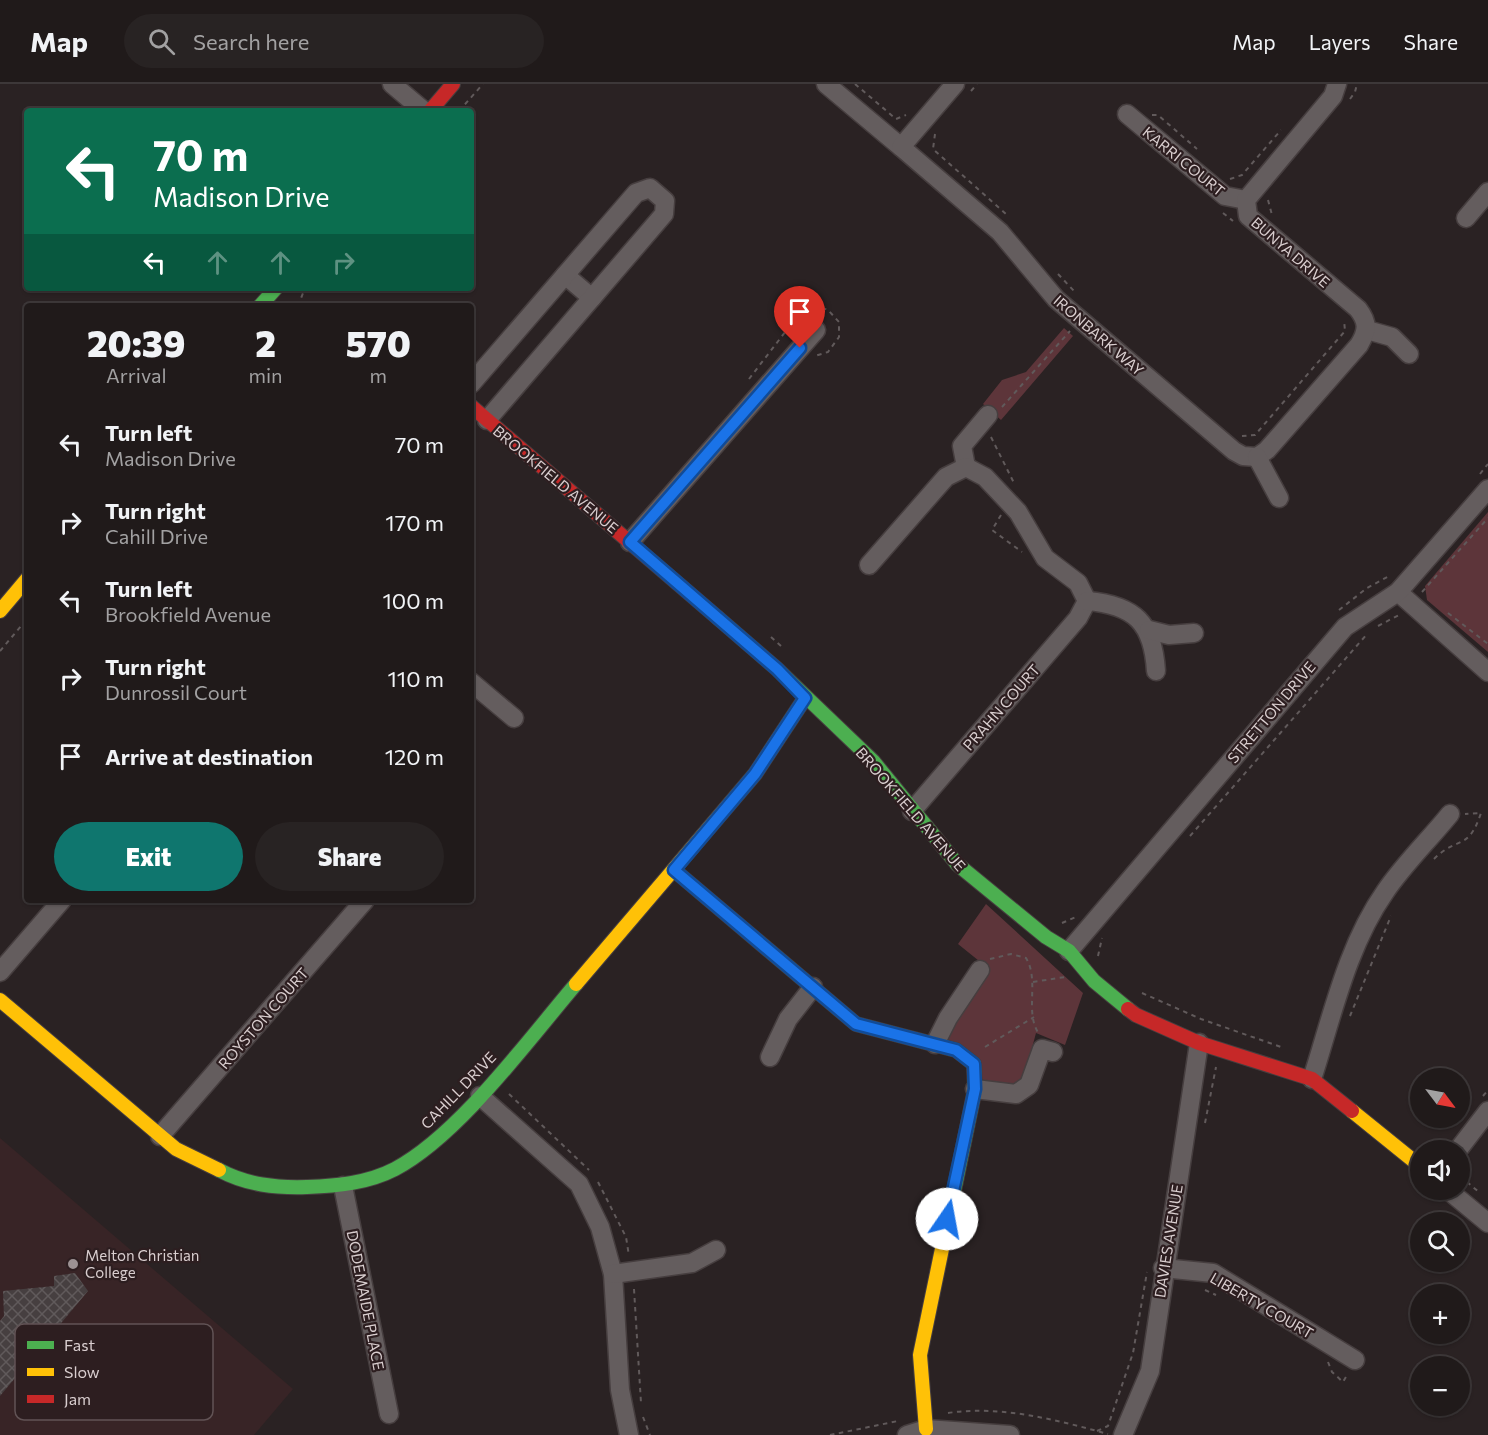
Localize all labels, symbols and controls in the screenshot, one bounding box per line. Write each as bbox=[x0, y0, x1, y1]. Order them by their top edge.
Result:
search box bbox=[124, 14, 544, 68]
text: Map bbox=[30, 24, 88, 58]
icon: search bbox=[145, 25, 178, 58]
text: Search here bbox=[193, 28, 309, 55]
text: Map bbox=[1232, 29, 1276, 54]
text: Layers bbox=[1309, 29, 1371, 54]
text: Share bbox=[1404, 29, 1458, 54]
street label: KARRI COURT bbox=[1139, 122, 1229, 200]
text: 70 m bbox=[153, 128, 248, 180]
icon: left bbox=[54, 132, 132, 210]
text: Madison Drive bbox=[153, 180, 330, 213]
street label: BUNYA DRIVE bbox=[1248, 213, 1334, 291]
icon: left bbox=[138, 246, 171, 279]
icon: ahead bbox=[201, 246, 234, 279]
icon: ahead bbox=[264, 246, 297, 279]
icon: right bbox=[327, 246, 360, 279]
pin bbox=[774, 286, 825, 348]
street label: IRONBARK WAY bbox=[1050, 291, 1148, 379]
icon: arrive bbox=[783, 295, 816, 328]
text: 20:39 bbox=[87, 320, 185, 364]
text: 2 bbox=[255, 320, 276, 364]
text: 570 bbox=[346, 320, 411, 364]
text: Arrival bbox=[106, 363, 167, 387]
text: min bbox=[249, 363, 283, 387]
text: m bbox=[370, 363, 387, 387]
text: Turn left bbox=[105, 419, 192, 446]
street label: BROOKFIELD AVENUE bbox=[490, 421, 622, 537]
icon: left bbox=[54, 428, 87, 461]
text: 70 m bbox=[395, 431, 444, 458]
text: Madison Drive bbox=[105, 446, 236, 470]
text: Turn right bbox=[105, 497, 206, 524]
icon: right bbox=[54, 506, 87, 539]
text: 170 m bbox=[385, 509, 444, 536]
text: Cahill Drive bbox=[105, 524, 208, 548]
text: Turn left bbox=[105, 575, 192, 602]
icon: left bbox=[54, 584, 87, 617]
text: 100 m bbox=[382, 587, 444, 614]
text: Brookfield Avenue bbox=[105, 602, 271, 626]
text: Turn right bbox=[105, 653, 206, 680]
street label: STRETTON DRIVE bbox=[1223, 658, 1319, 766]
street label: PRAHN COURT bbox=[959, 660, 1043, 754]
icon: right bbox=[54, 662, 87, 695]
text: 110 m bbox=[387, 665, 444, 692]
text: Dunrossil Court bbox=[105, 680, 247, 704]
icon: arrive bbox=[54, 740, 87, 773]
text: Arrive at destination bbox=[105, 743, 313, 770]
text: 120 m bbox=[385, 743, 444, 770]
street label: BROOKFIELD AVENUE bbox=[852, 744, 970, 875]
button: Exit bbox=[54, 822, 243, 891]
button: Share bbox=[255, 822, 444, 891]
street label: ROYSTON COURT bbox=[214, 964, 312, 1072]
street label: CAHILL DRIVE bbox=[417, 1048, 499, 1132]
north arrow bbox=[1410, 1068, 1470, 1128]
map controls bbox=[1410, 1068, 1470, 1416]
button: sound bbox=[1410, 1140, 1470, 1200]
street label: DAVIES AVENUE bbox=[1150, 1183, 1186, 1299]
position arrow bbox=[915, 1187, 979, 1251]
button: search bbox=[1410, 1212, 1470, 1272]
street label: DODEMAIDE PLACE bbox=[344, 1229, 388, 1372]
place label: Melton Christian College bbox=[85, 1246, 199, 1281]
marker: Melton Christian College bbox=[66, 1257, 80, 1271]
street label: LIBERTY COURT bbox=[1207, 1268, 1317, 1342]
button: + bbox=[1410, 1284, 1470, 1344]
legend bbox=[15, 1324, 213, 1420]
text: Fast bbox=[64, 1335, 95, 1354]
button: − bbox=[1410, 1356, 1470, 1416]
text: Slow bbox=[64, 1362, 100, 1381]
text: Jam bbox=[64, 1389, 91, 1408]

